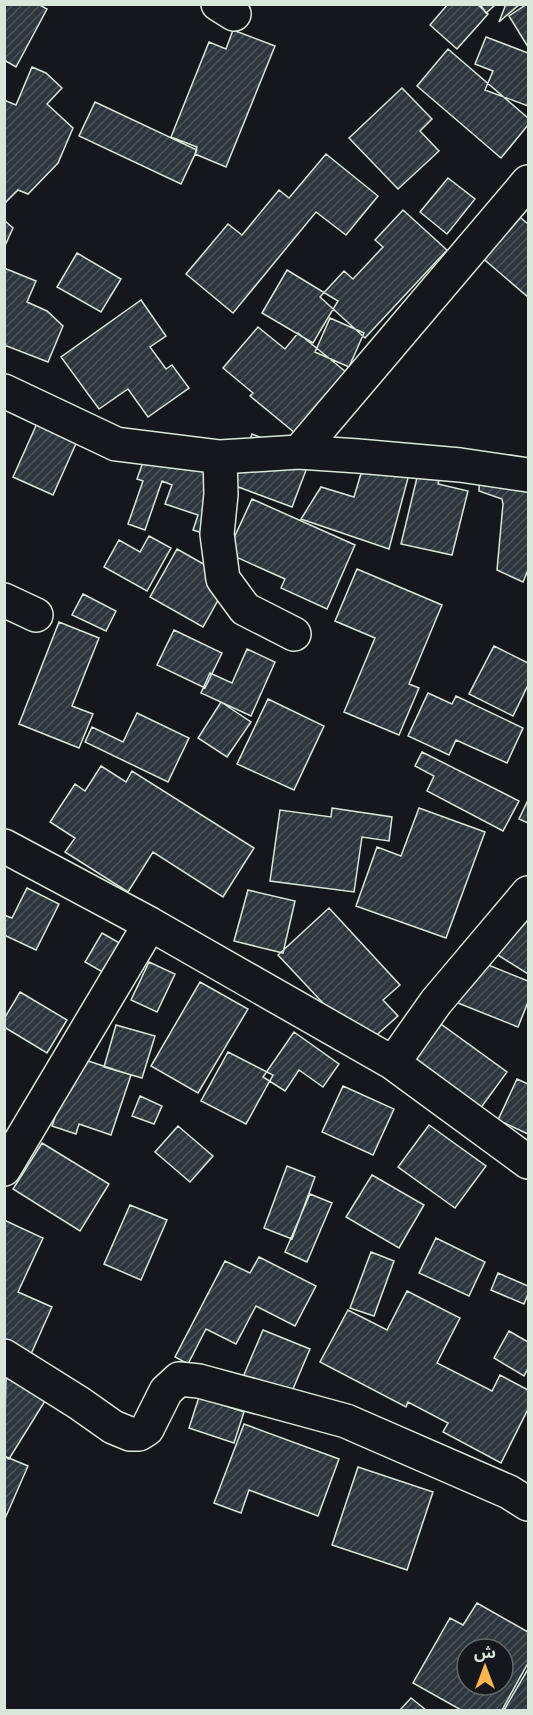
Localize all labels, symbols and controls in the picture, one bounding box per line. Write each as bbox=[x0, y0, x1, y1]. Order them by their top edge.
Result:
north arrow bbox=[455, 1637, 515, 1697]
text: ش bbox=[474, 1644, 496, 1662]

